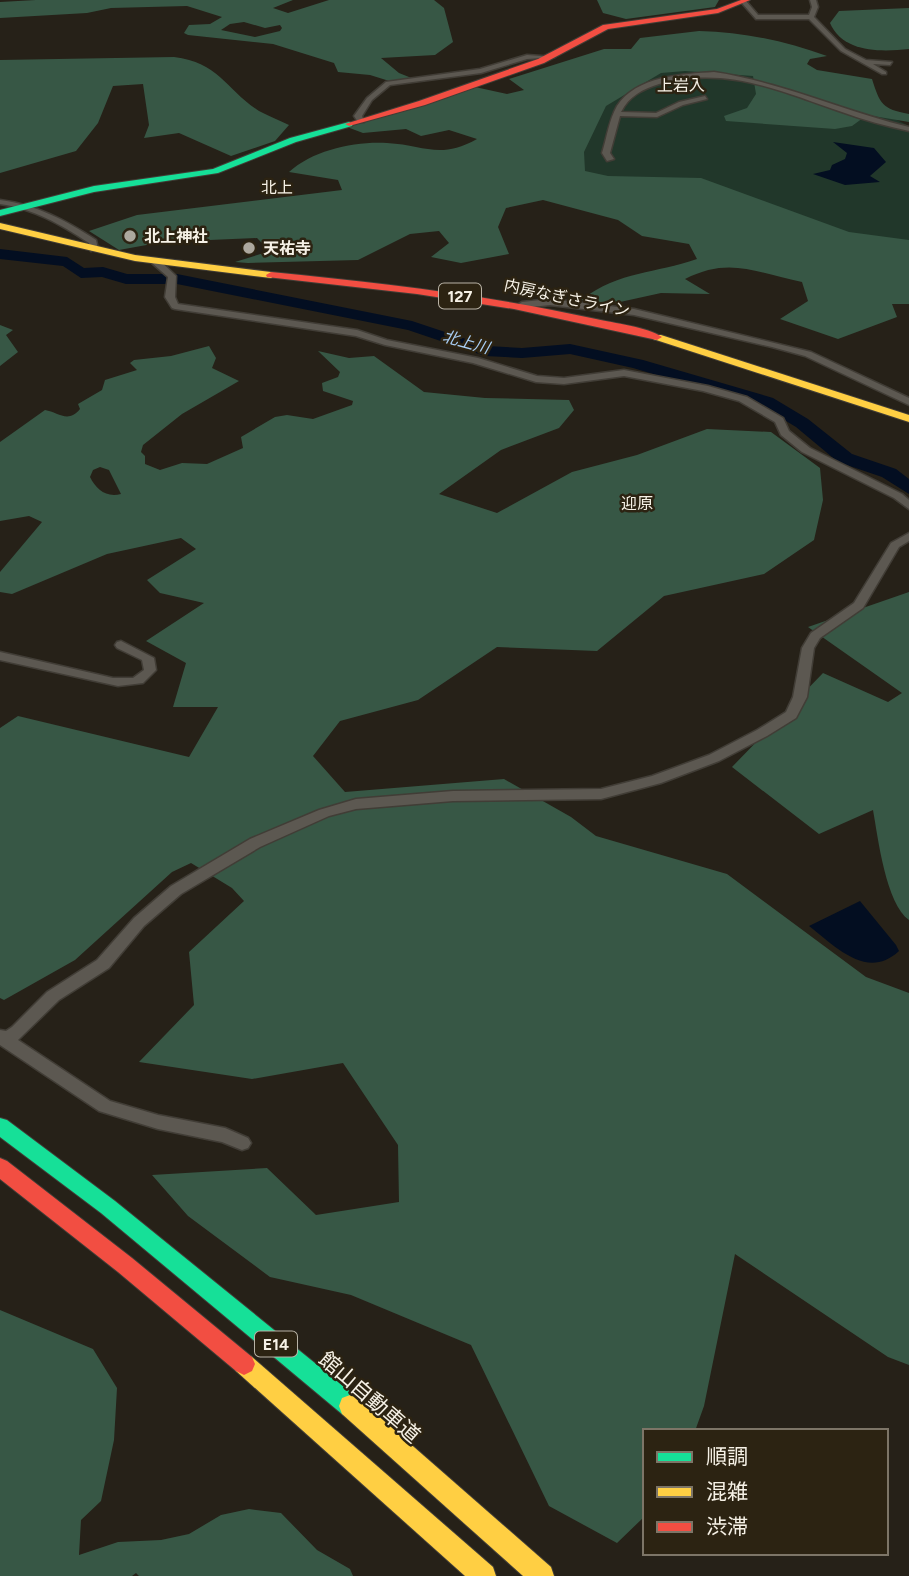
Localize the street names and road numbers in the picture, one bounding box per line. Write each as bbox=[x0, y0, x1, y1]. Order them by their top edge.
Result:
street label: 内房なぎさライン bbox=[502, 275, 632, 321]
road number: 127 bbox=[439, 284, 481, 308]
road number: E14 bbox=[255, 1332, 297, 1356]
street label: 館山自動車道 bbox=[314, 1346, 426, 1448]

